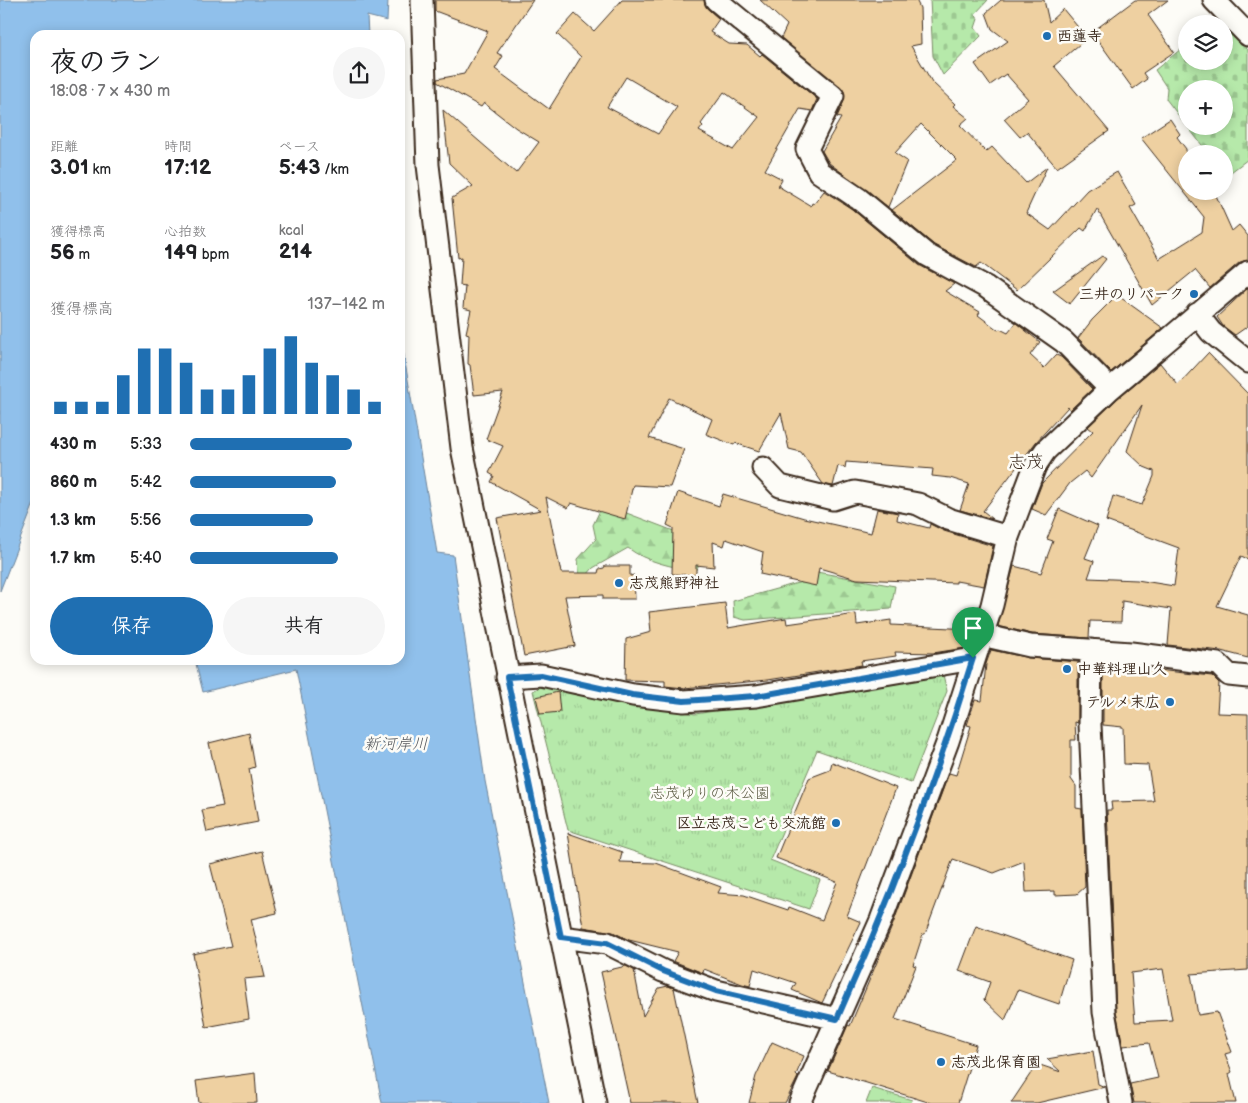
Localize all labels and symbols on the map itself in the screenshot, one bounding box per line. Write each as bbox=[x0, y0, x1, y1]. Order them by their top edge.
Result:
place label: 西蓮寺 bbox=[1057, 27, 1102, 46]
marker: 西蓮寺 bbox=[1041, 30, 1053, 42]
place label: 三井のリパーク bbox=[1079, 285, 1184, 304]
marker: 三井のリパーク bbox=[1188, 288, 1200, 300]
district label: 志茂 bbox=[1008, 452, 1044, 473]
place label: 志茂熊野神社 bbox=[629, 574, 719, 593]
marker: 志茂熊野神社 bbox=[613, 577, 625, 589]
pin bbox=[952, 607, 994, 658]
place label: 中華料理山久 bbox=[1077, 660, 1167, 679]
marker: 中華料理山久 bbox=[1061, 663, 1073, 675]
place label: テルメ末広 bbox=[1086, 693, 1160, 712]
marker: テルメ末広 bbox=[1164, 696, 1176, 708]
water label: 新河岸川 bbox=[364, 735, 428, 754]
park label: 志茂ゆりの木公園 bbox=[650, 784, 770, 803]
place label: 区立志茂こども交流館 bbox=[676, 814, 826, 833]
marker: 区立志茂こども交流館 bbox=[830, 817, 842, 829]
place label: 志茂北保育園 bbox=[951, 1053, 1041, 1072]
marker: 志茂北保育園 bbox=[935, 1056, 947, 1068]

